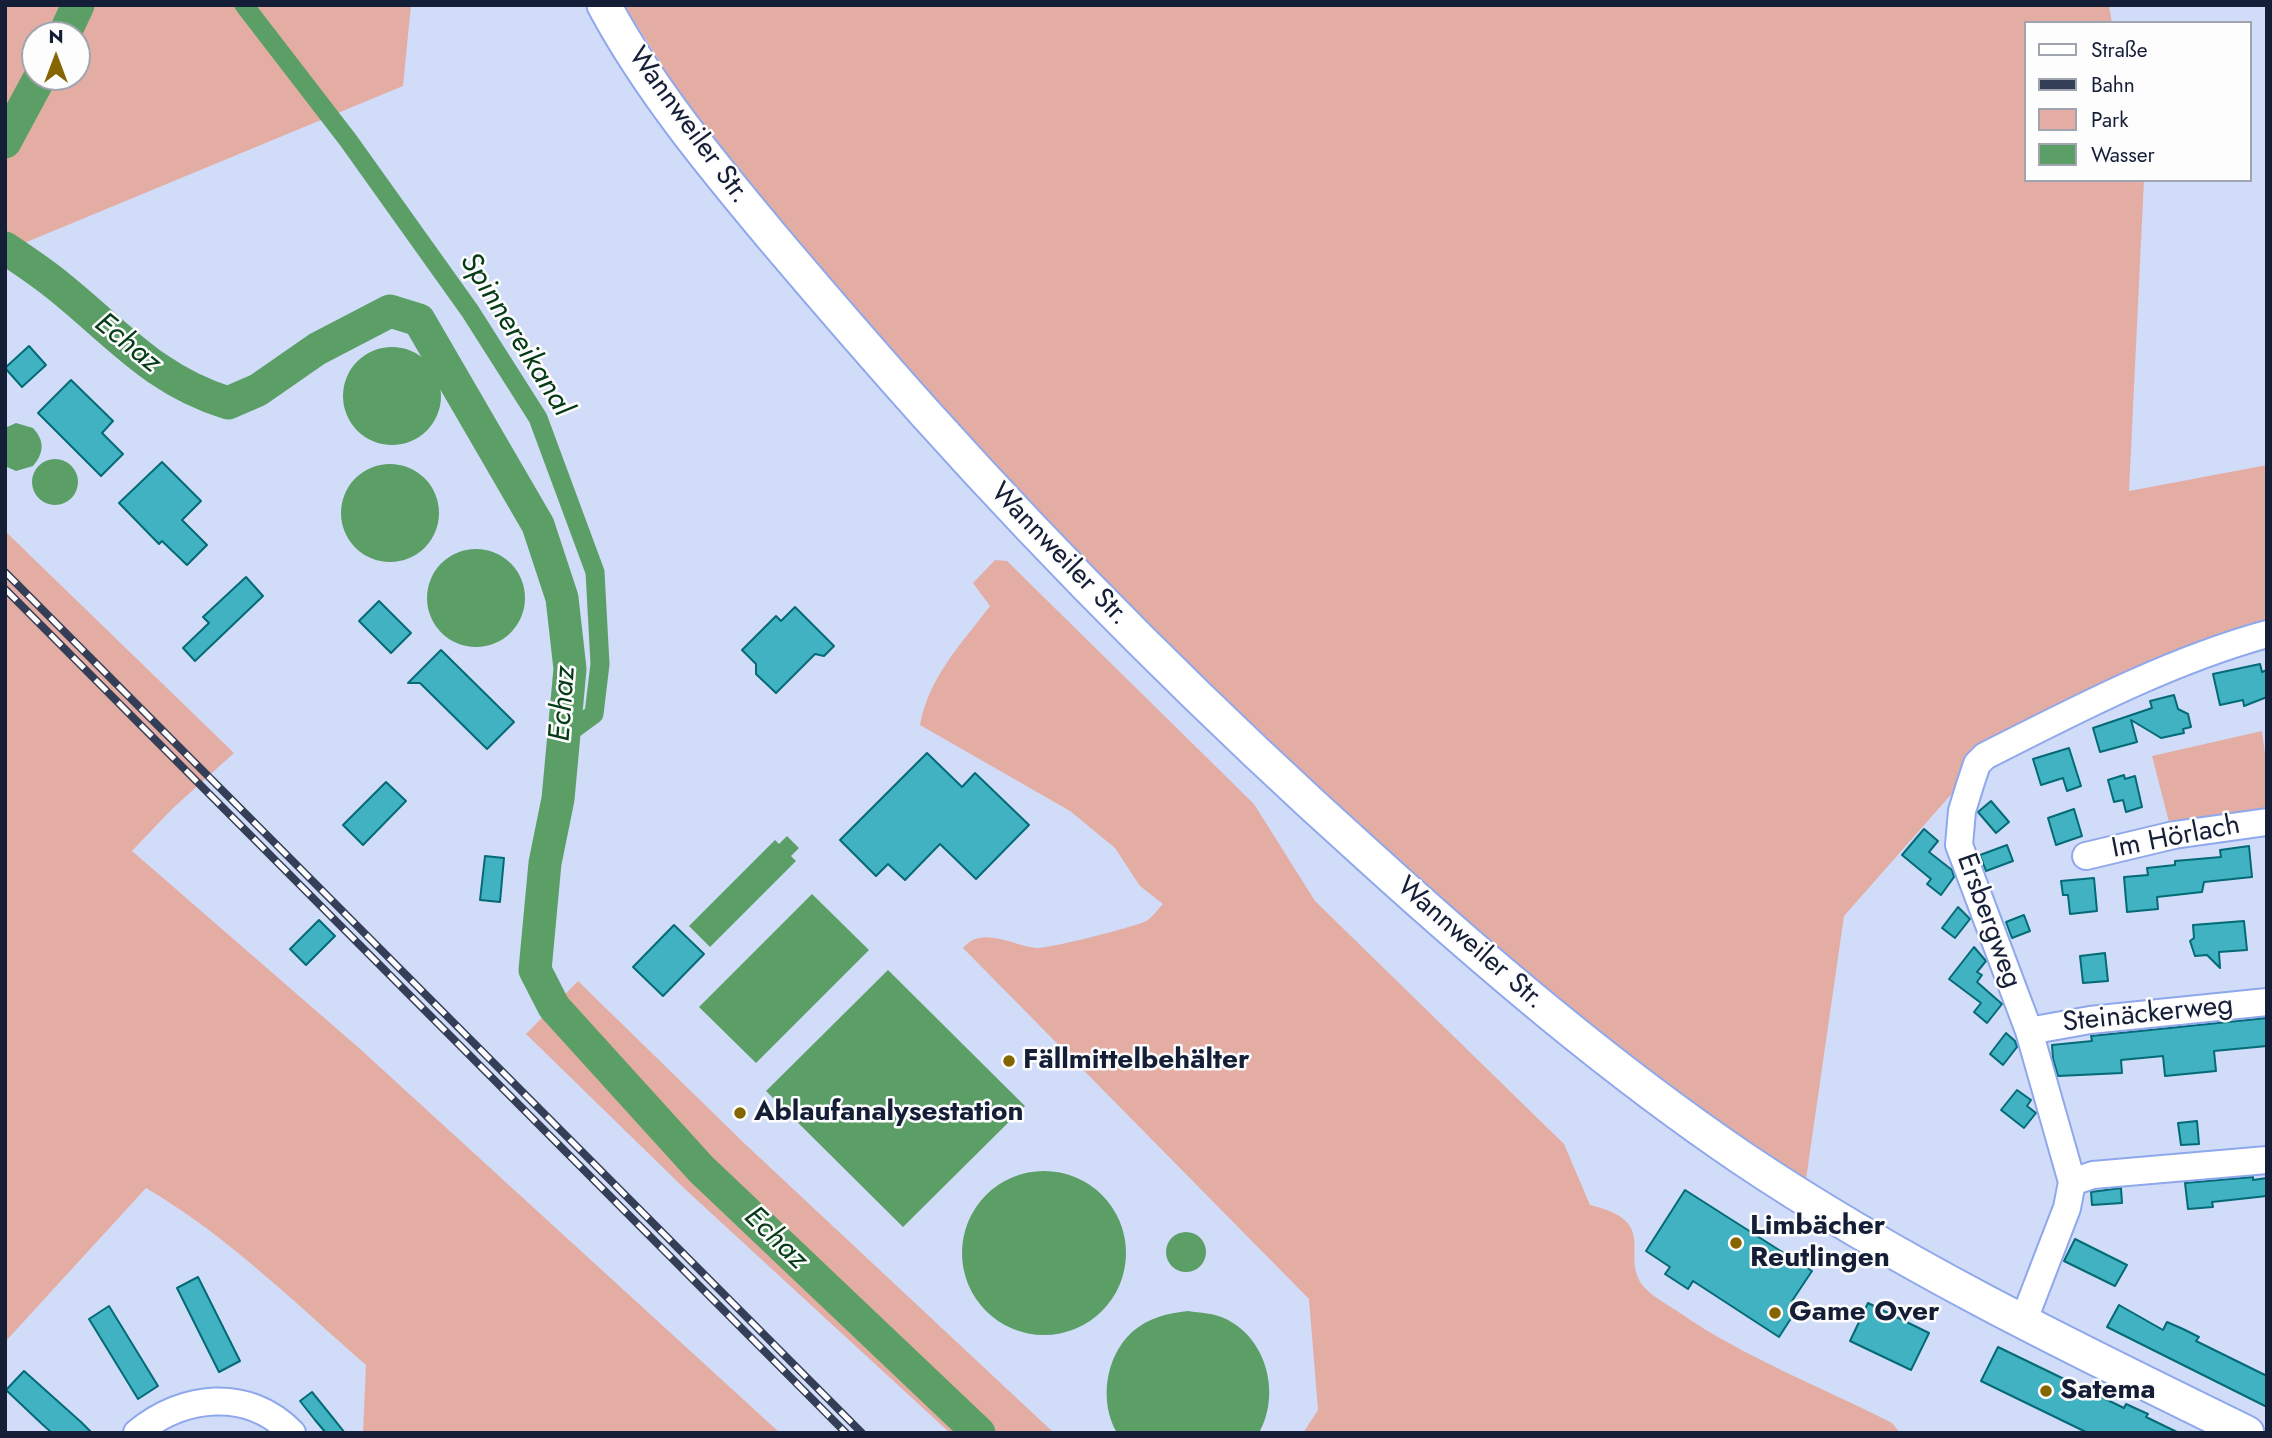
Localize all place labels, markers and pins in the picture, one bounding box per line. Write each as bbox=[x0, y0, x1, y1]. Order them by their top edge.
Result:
place label: Fällmittelbehälter bbox=[1023, 1044, 1249, 1078]
marker: Fällmittelbehälter bbox=[1001, 1053, 1017, 1069]
place label: Ablaufanalysestation bbox=[754, 1096, 1023, 1130]
marker: Ablaufanalysestation bbox=[732, 1105, 748, 1121]
place label: Limbächer Reutlingen bbox=[1750, 1210, 1890, 1276]
marker: Limbächer Reutlingen bbox=[1728, 1235, 1744, 1251]
place label: Game Over bbox=[1789, 1296, 1940, 1330]
marker: Game Over bbox=[1767, 1305, 1783, 1321]
place label: Satema bbox=[2060, 1374, 2156, 1408]
marker: Satema bbox=[2038, 1383, 2054, 1399]

